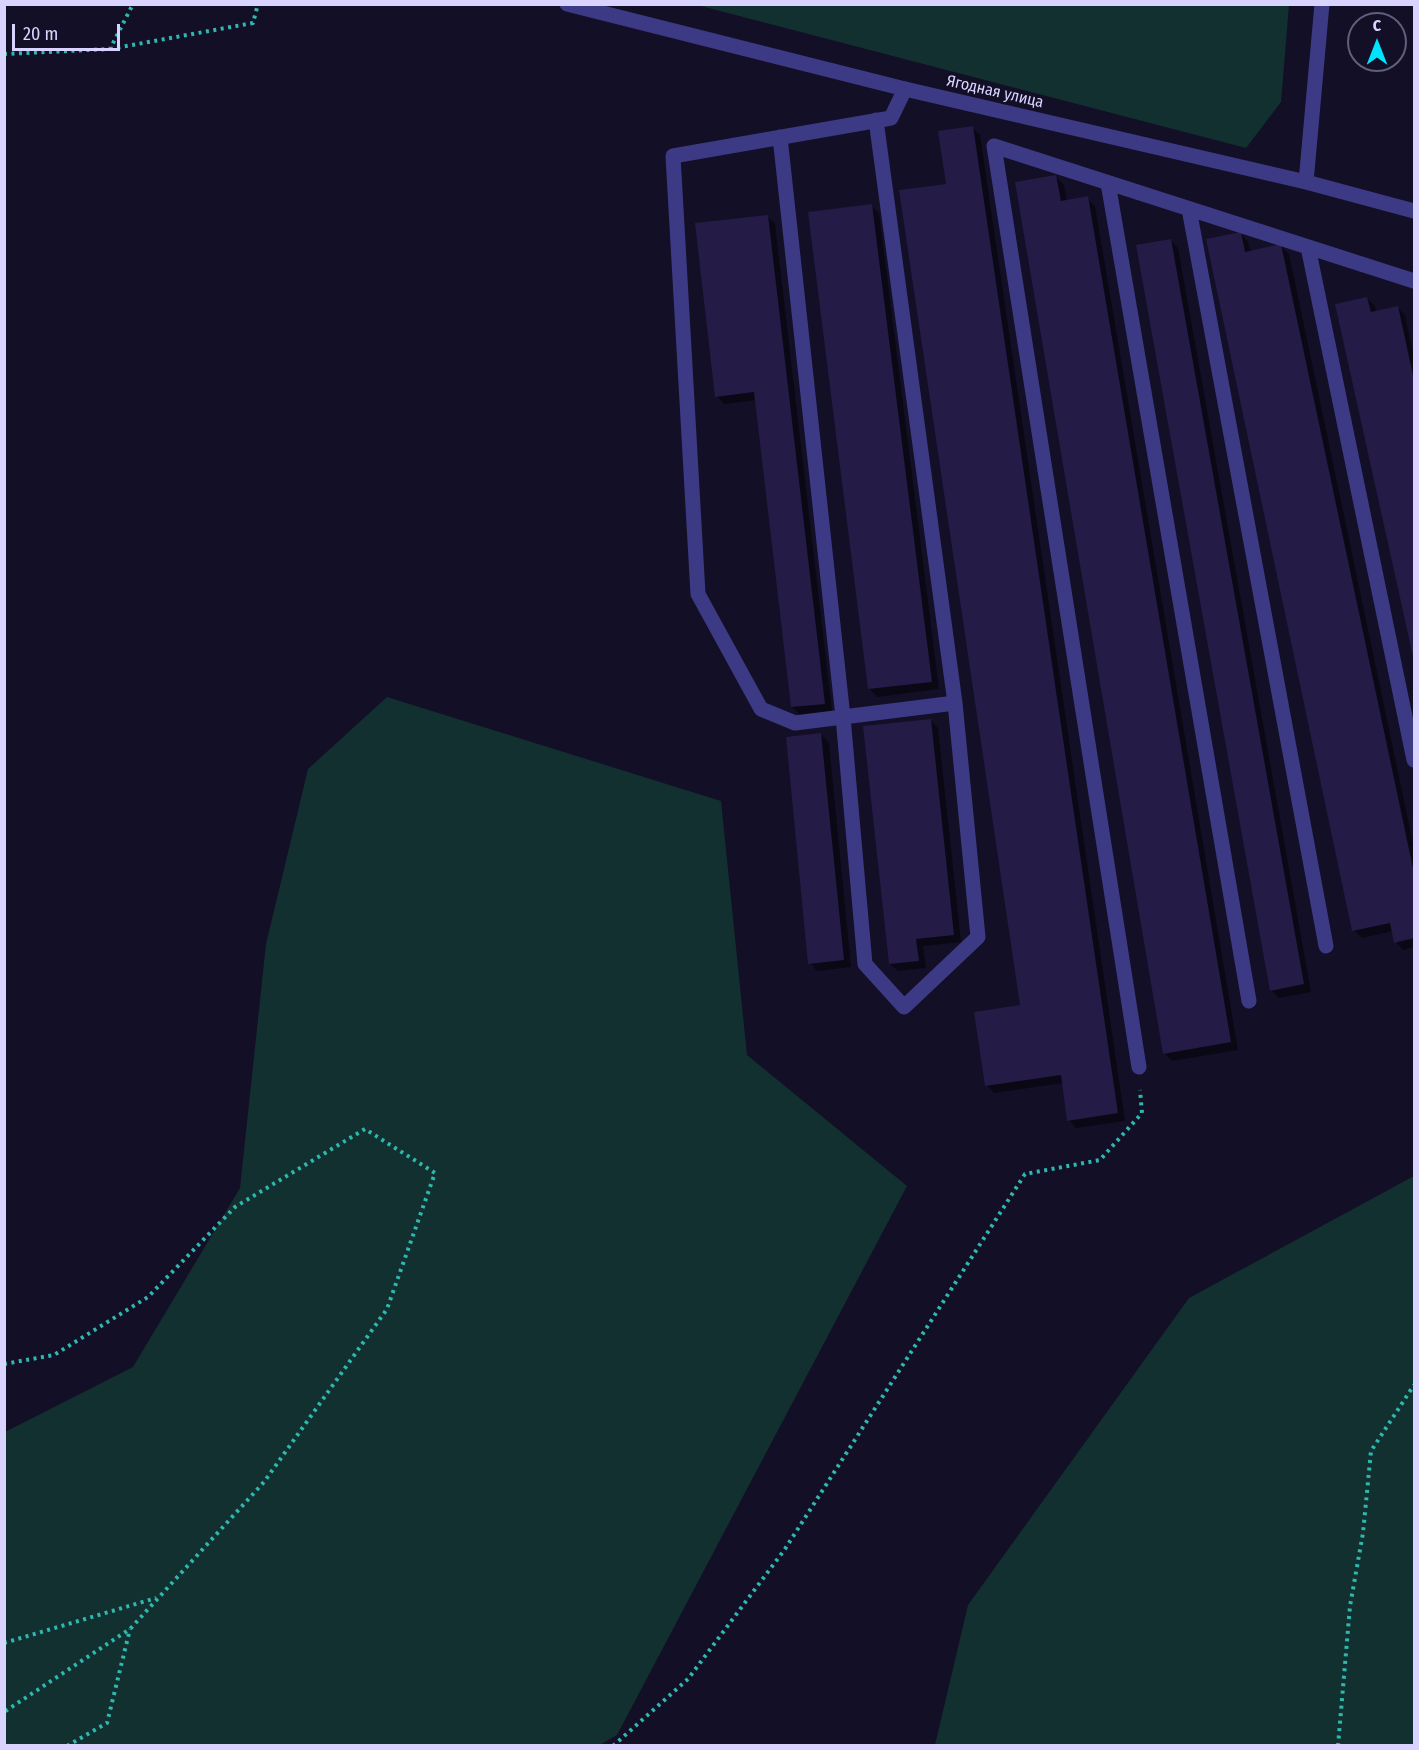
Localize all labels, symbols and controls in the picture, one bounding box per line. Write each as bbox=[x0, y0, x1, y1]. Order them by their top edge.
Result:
scale bar bbox=[15, 12, 123, 50]
north arrow bbox=[1347, 12, 1407, 72]
text: С bbox=[1373, 16, 1381, 35]
text: 20 m bbox=[23, 23, 58, 45]
street label: Ягодная улица bbox=[945, 72, 1045, 112]

